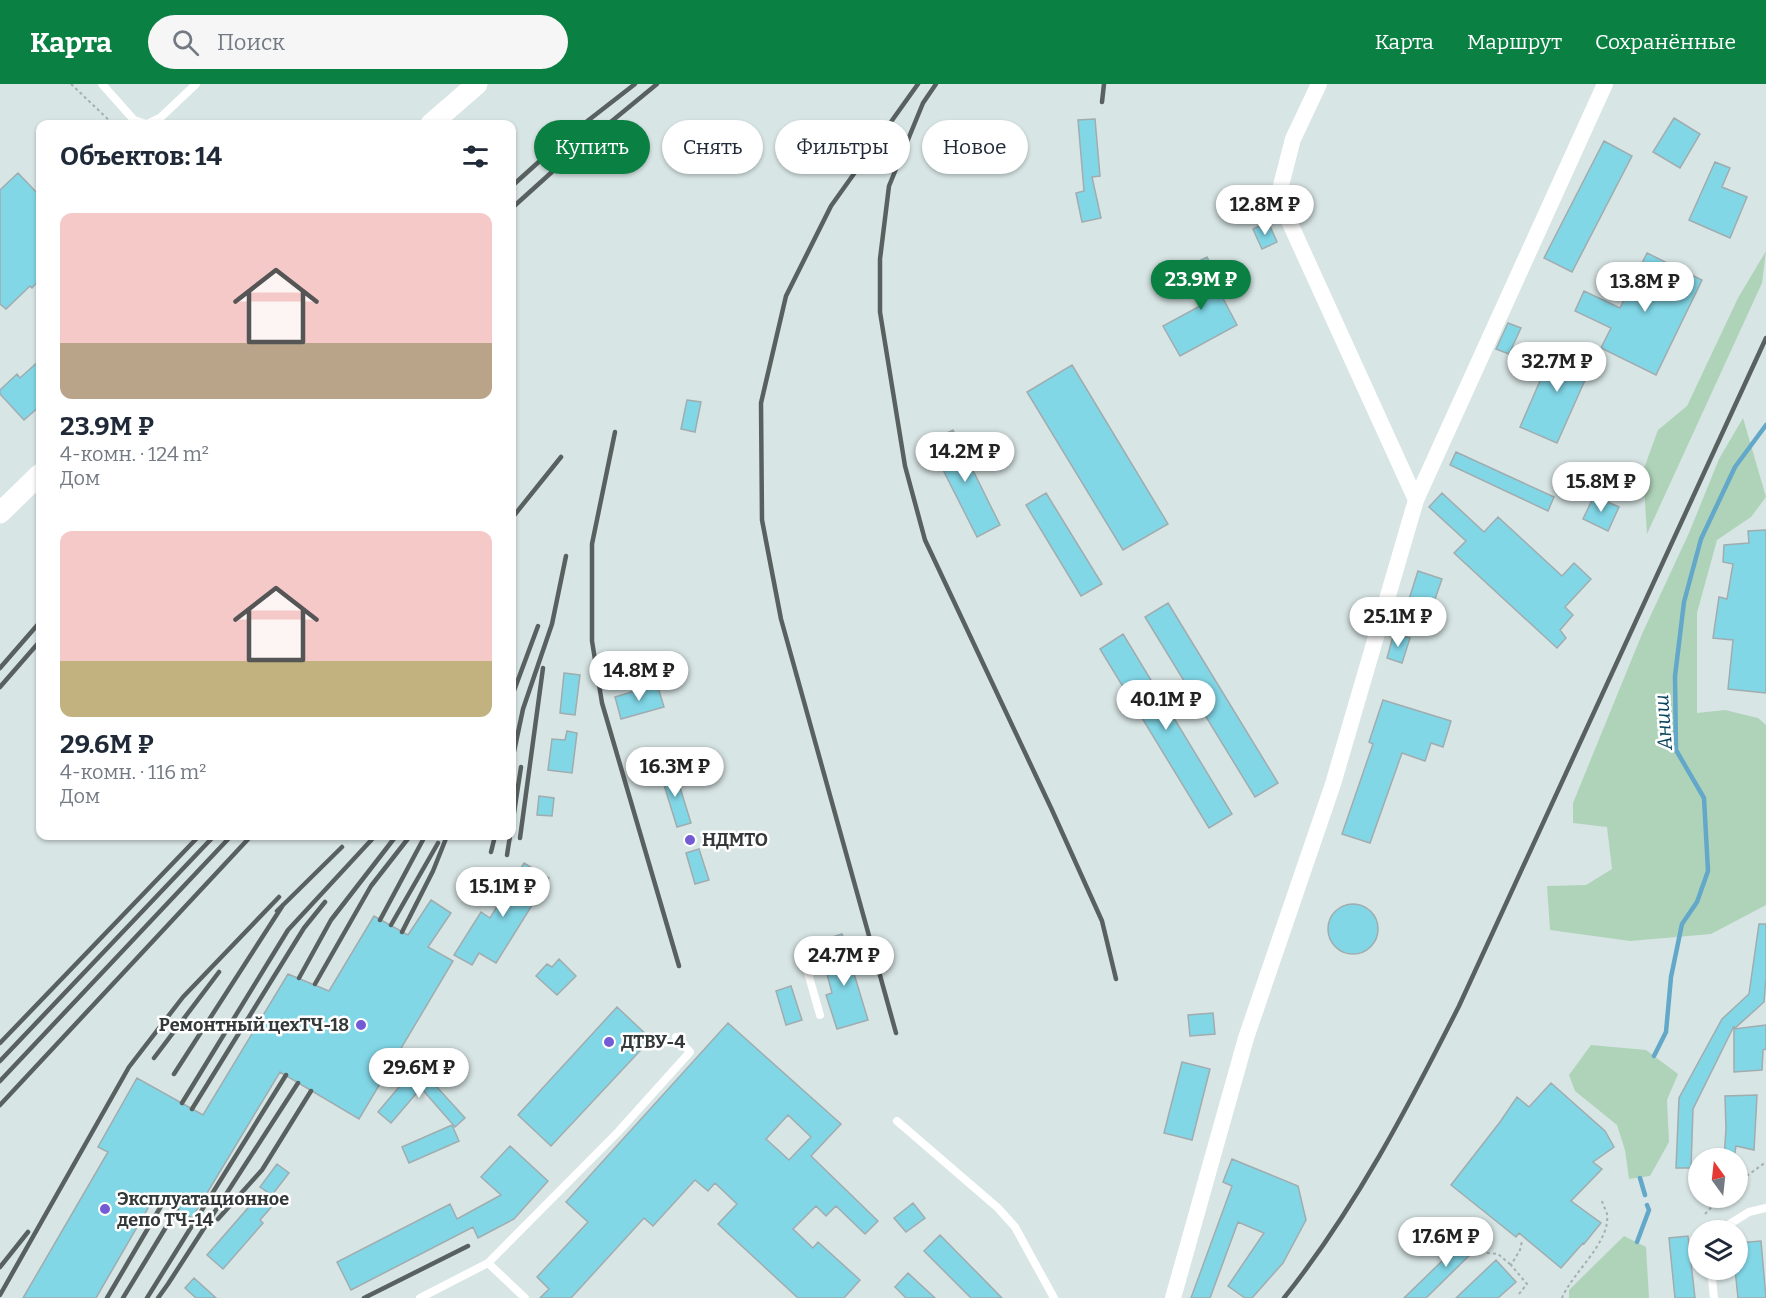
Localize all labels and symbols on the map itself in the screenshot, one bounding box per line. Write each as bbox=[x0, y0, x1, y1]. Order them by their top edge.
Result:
pin: 12.8M ₽ bbox=[1210, 185, 1320, 236]
pin: 23.9M ₽ bbox=[1146, 260, 1256, 311]
pin: 13.8M ₽ bbox=[1590, 262, 1700, 313]
pin: 32.7M ₽ bbox=[1502, 342, 1612, 393]
pin: 14.2M ₽ bbox=[910, 432, 1020, 483]
pin: 15.8M ₽ bbox=[1546, 462, 1656, 513]
pin: 25.1M ₽ bbox=[1343, 597, 1453, 648]
pin: 14.8M ₽ bbox=[584, 651, 694, 702]
pin: 40.1M ₽ bbox=[1111, 680, 1221, 731]
water label: Аниш bbox=[1649, 693, 1677, 752]
pin: 16.3M ₽ bbox=[620, 747, 730, 798]
place label: НДМТО bbox=[702, 829, 768, 851]
marker: НДМТО bbox=[683, 833, 697, 847]
pin: 15.1M ₽ bbox=[448, 867, 558, 918]
pin: 24.7M ₽ bbox=[789, 936, 899, 987]
place label: Ремонтный цехТЧ-18 bbox=[159, 1014, 349, 1036]
marker: Ремонтный цехТЧ-18 bbox=[354, 1018, 368, 1032]
place label: ДТВУ-4 bbox=[621, 1031, 685, 1053]
marker: ДТВУ-4 bbox=[602, 1035, 616, 1049]
pin: 29.6M ₽ bbox=[364, 1048, 474, 1099]
north arrow bbox=[1688, 1148, 1748, 1208]
place label: Эксплуатационное депо ТЧ-14 bbox=[117, 1188, 289, 1231]
marker: Эксплуатационное депо ТЧ-14 bbox=[98, 1202, 112, 1216]
pin: 17.6M ₽ bbox=[1391, 1217, 1501, 1268]

